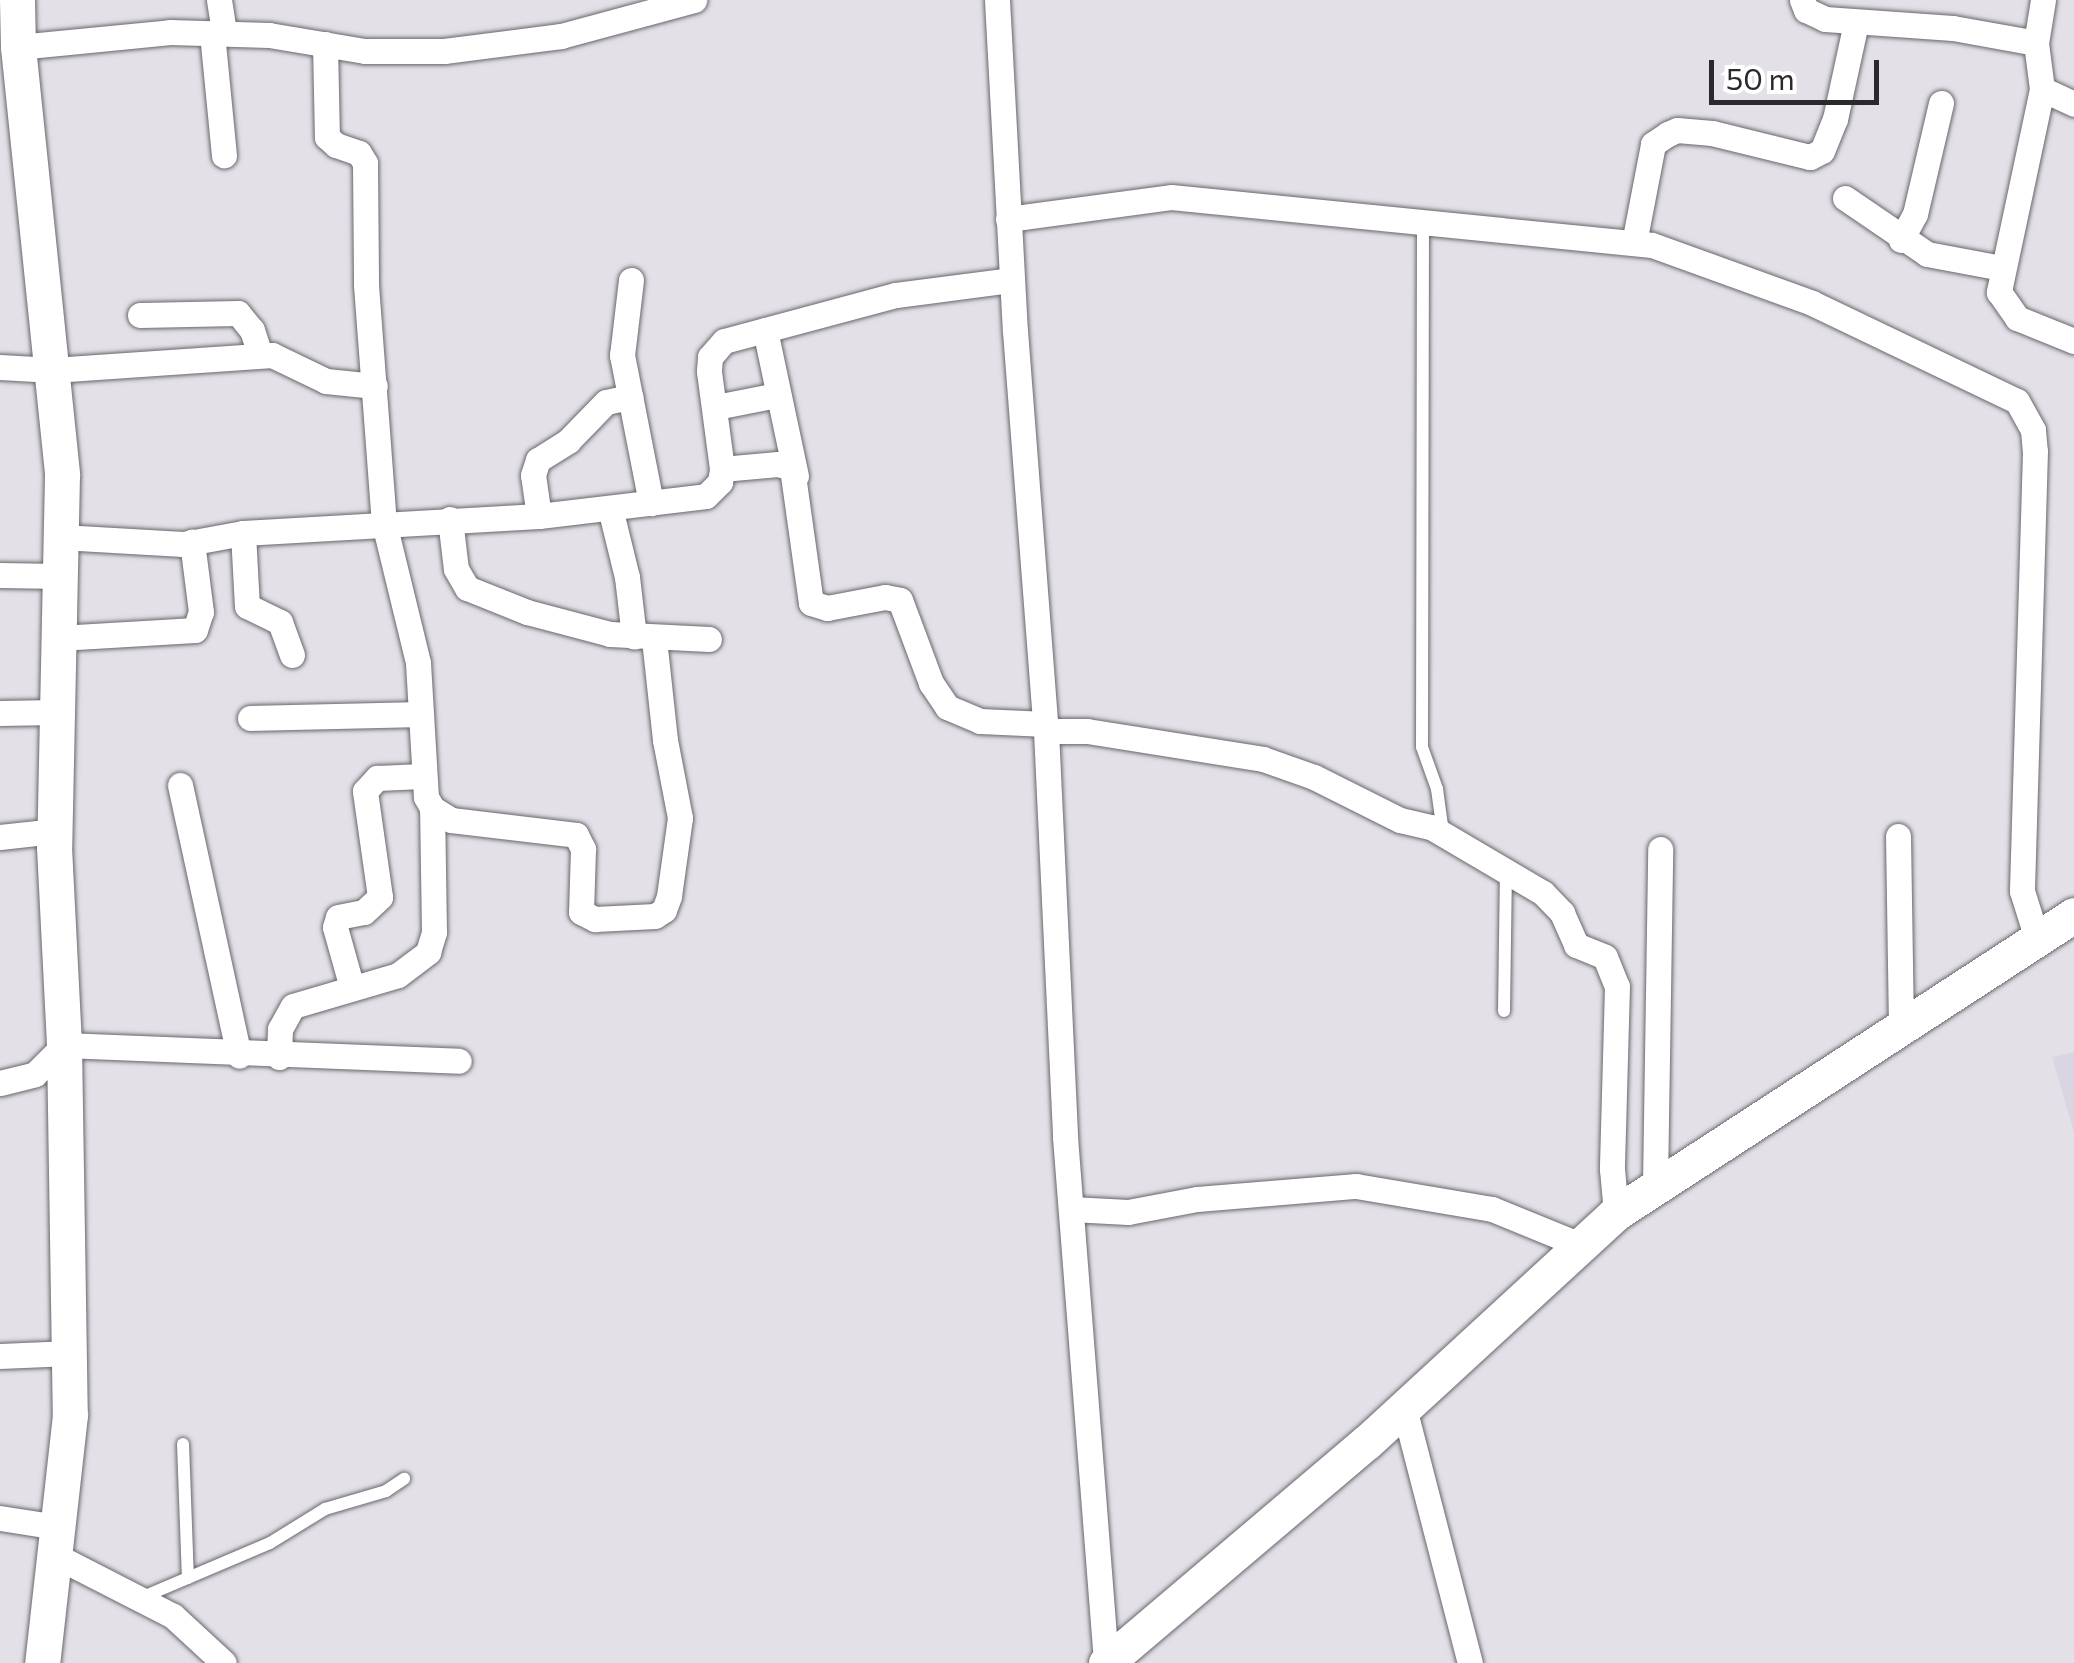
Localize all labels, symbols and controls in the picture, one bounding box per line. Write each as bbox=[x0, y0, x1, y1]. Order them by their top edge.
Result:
scale bar bbox=[1714, 40, 1884, 102]
text: 50 m bbox=[1726, 59, 1795, 96]

